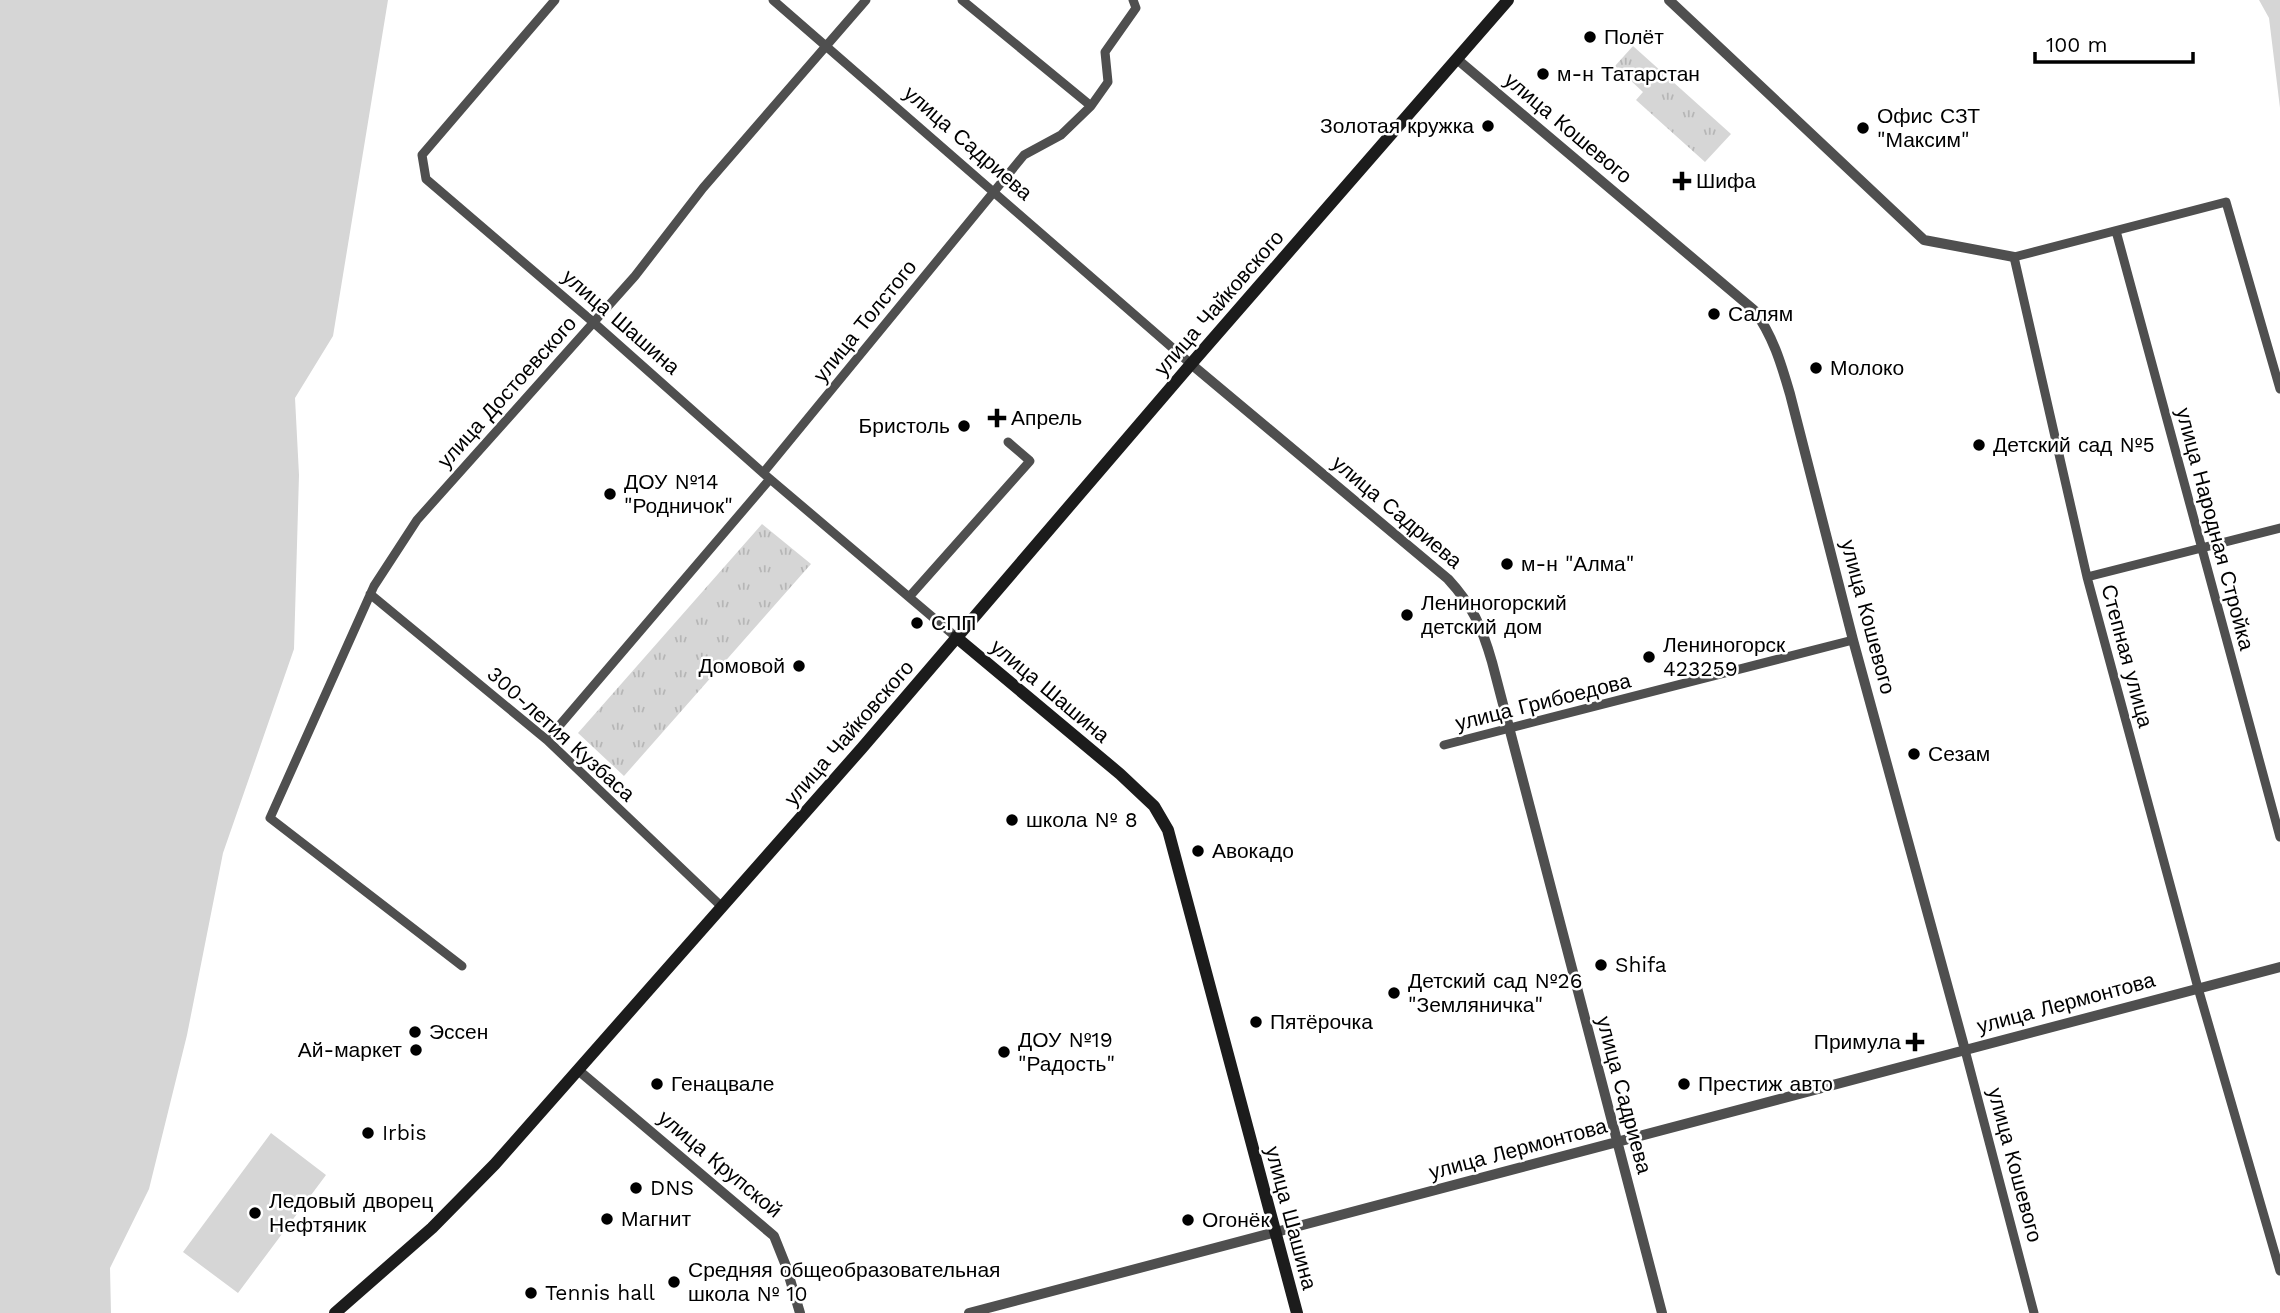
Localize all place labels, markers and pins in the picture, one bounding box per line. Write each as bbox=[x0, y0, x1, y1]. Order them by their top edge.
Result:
place label: Полёт bbox=[1604, 24, 1664, 49]
marker: Полёт bbox=[1582, 29, 1598, 45]
place label: м-н Татарстан bbox=[1557, 61, 1700, 86]
marker: м-н Татарстан bbox=[1535, 66, 1551, 82]
place label: Офис СЗТ "Максим" bbox=[1877, 103, 1980, 152]
place label: Золотая кружка bbox=[1320, 113, 1474, 138]
marker: Золотая кружка bbox=[1480, 118, 1496, 134]
marker: Офис СЗТ "Максим" bbox=[1855, 120, 1871, 136]
place label: Шифа bbox=[1696, 168, 1756, 193]
marker: Шифа bbox=[1674, 173, 1690, 189]
place label: Салям bbox=[1728, 301, 1793, 326]
marker: Салям bbox=[1706, 306, 1722, 322]
place label: Молоко bbox=[1830, 355, 1904, 380]
marker: Молоко bbox=[1808, 360, 1824, 376]
place label: Апрель bbox=[1011, 405, 1082, 430]
marker: Апрель bbox=[989, 410, 1005, 426]
place label: Бристоль bbox=[859, 413, 950, 438]
marker: Бристоль bbox=[956, 418, 972, 434]
place label: Детский сад №5 bbox=[1993, 432, 2155, 457]
marker: Детский сад №5 bbox=[1971, 437, 1987, 453]
place label: ДОУ №14 "Родничок" bbox=[624, 469, 733, 518]
marker: ДОУ №14 "Родничок" bbox=[602, 486, 618, 502]
place label: м-н "Алма" bbox=[1521, 551, 1634, 576]
marker: м-н "Алма" bbox=[1499, 556, 1515, 572]
place label: Лениногорский детский дом bbox=[1421, 590, 1567, 639]
marker: Лениногорский детский дом bbox=[1399, 607, 1415, 623]
place label: СПП bbox=[931, 610, 976, 635]
marker: СПП bbox=[909, 615, 925, 631]
place label: Лениногорск 423259 bbox=[1663, 632, 1786, 681]
marker: Лениногорск 423259 bbox=[1641, 649, 1657, 665]
place label: Домовой bbox=[698, 653, 785, 678]
marker: Домовой bbox=[791, 658, 807, 674]
place label: Сезам bbox=[1928, 741, 1990, 766]
marker: Сезам bbox=[1906, 746, 1922, 762]
place label: школа № 8 bbox=[1026, 807, 1138, 832]
marker: школа № 8 bbox=[1004, 812, 1020, 828]
place label: Авокадо bbox=[1212, 838, 1294, 863]
marker: Авокадо bbox=[1190, 843, 1206, 859]
place label: Shifa bbox=[1615, 952, 1667, 977]
marker: Shifa bbox=[1593, 957, 1609, 973]
place label: Детский сад №26 "Земляничка" bbox=[1408, 968, 1582, 1017]
marker: Детский сад №26 "Земляничка" bbox=[1386, 985, 1402, 1001]
place label: Пятёрочка bbox=[1270, 1009, 1373, 1034]
marker: Пятёрочка bbox=[1248, 1014, 1264, 1030]
place label: Эссен bbox=[429, 1019, 488, 1044]
marker: Эссен bbox=[407, 1024, 423, 1040]
place label: ДОУ №19 "Радость" bbox=[1018, 1027, 1115, 1076]
place label: Примула bbox=[1814, 1029, 1901, 1054]
marker: Примула bbox=[1907, 1034, 1923, 1050]
place label: Ай-маркет bbox=[298, 1037, 402, 1062]
marker: Ай-маркет bbox=[408, 1042, 424, 1058]
marker: ДОУ №19 "Радость" bbox=[996, 1044, 1012, 1060]
place label: Генацвале bbox=[671, 1071, 774, 1096]
place label: Престиж авто bbox=[1698, 1071, 1833, 1096]
marker: Генацвале bbox=[649, 1076, 665, 1092]
marker: Престиж авто bbox=[1676, 1076, 1692, 1092]
place label: Irbis bbox=[382, 1120, 427, 1145]
marker: Irbis bbox=[360, 1125, 376, 1141]
place label: DNS bbox=[650, 1175, 694, 1200]
marker: DNS bbox=[628, 1180, 644, 1196]
place label: Ледовый дворец Нефтяник bbox=[269, 1188, 433, 1237]
marker: Ледовый дворец Нефтяник bbox=[247, 1205, 263, 1221]
place label: Магнит bbox=[621, 1206, 691, 1231]
place label: Огонёк bbox=[1202, 1207, 1270, 1232]
marker: Магнит bbox=[599, 1211, 615, 1227]
marker: Огонёк bbox=[1180, 1212, 1196, 1228]
place label: Средняя общеобразовательная школа № 10 bbox=[688, 1257, 1001, 1306]
marker: Средняя общеобразовательная школа № 10 bbox=[666, 1274, 682, 1290]
place label: Tennis hall bbox=[545, 1280, 656, 1305]
marker: Tennis hall bbox=[523, 1285, 539, 1301]

